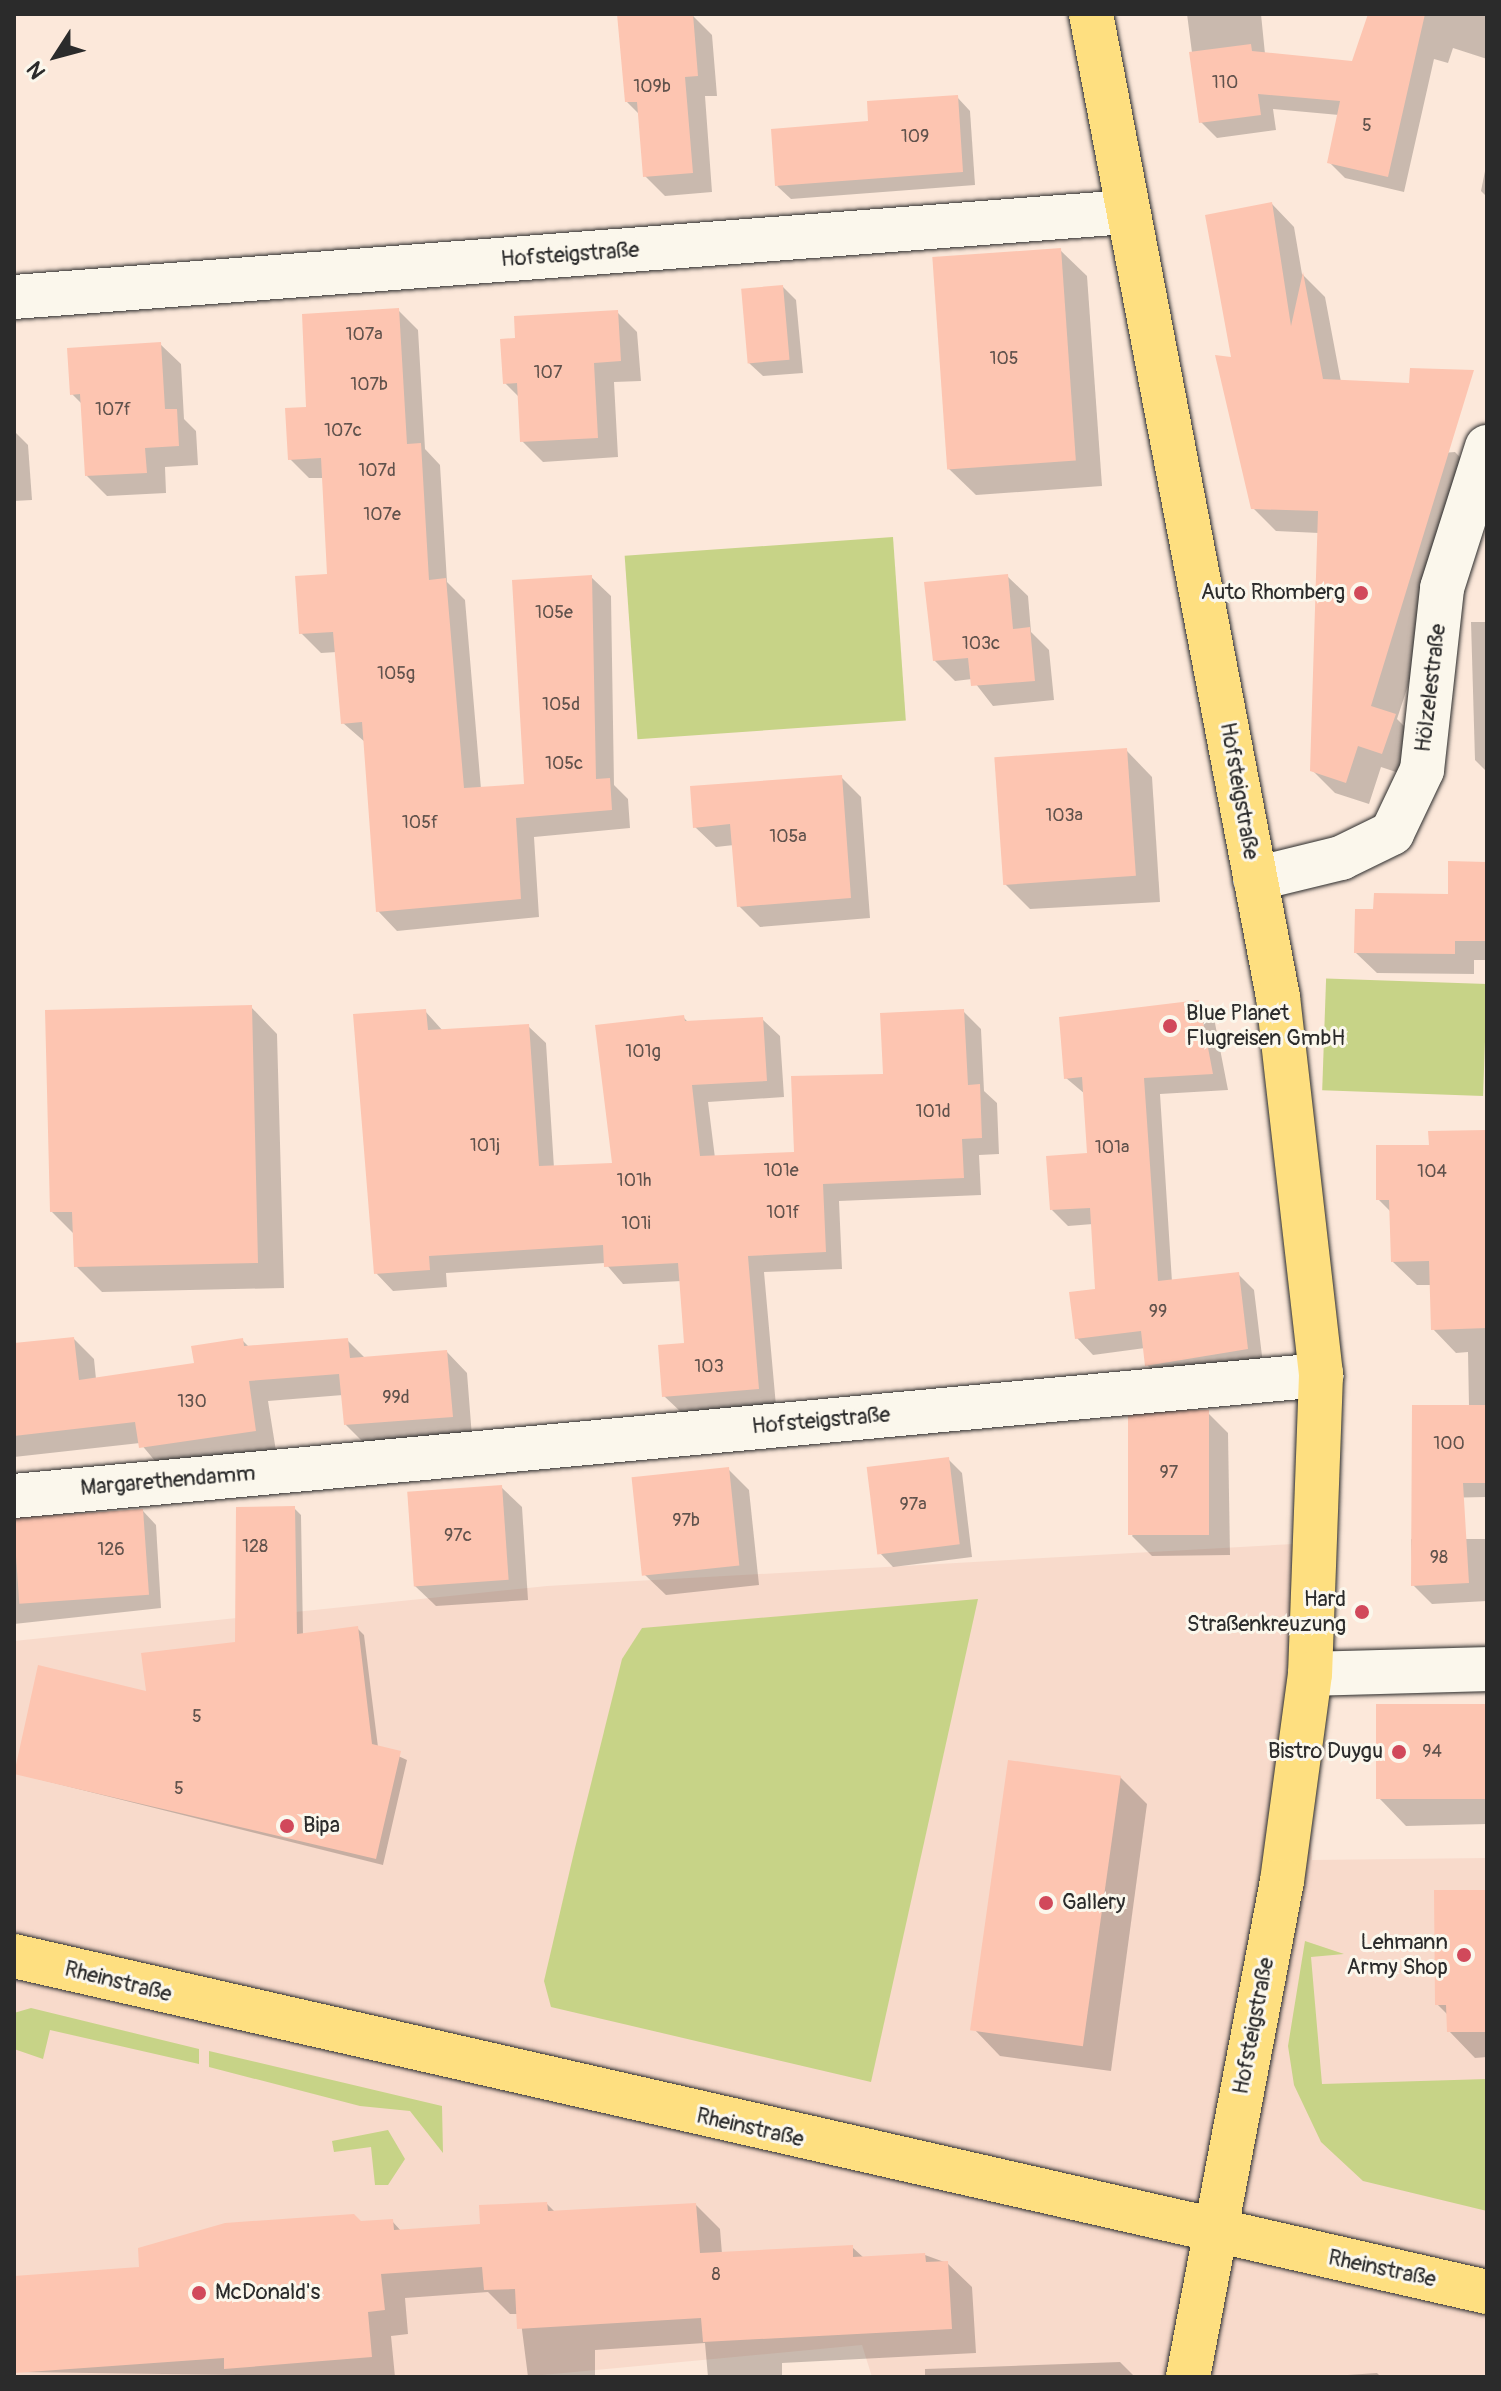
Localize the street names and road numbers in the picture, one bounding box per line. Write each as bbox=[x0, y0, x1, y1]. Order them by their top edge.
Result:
street label: Hofsteigstraße bbox=[500, 237, 640, 273]
street label: Hölzelestraße bbox=[1410, 622, 1452, 754]
street label: Hofsteigstraße bbox=[1214, 720, 1264, 862]
street label: Hofsteigstraße bbox=[751, 1402, 891, 1440]
street label: Margarethendamm bbox=[79, 1460, 257, 1502]
street label: Hofsteigstraße bbox=[1228, 1955, 1280, 2097]
street label: Rheinstraße bbox=[62, 1956, 174, 2008]
street label: Rheinstraße bbox=[694, 2103, 806, 2153]
street label: Rheinstraße bbox=[1326, 2245, 1438, 2293]

